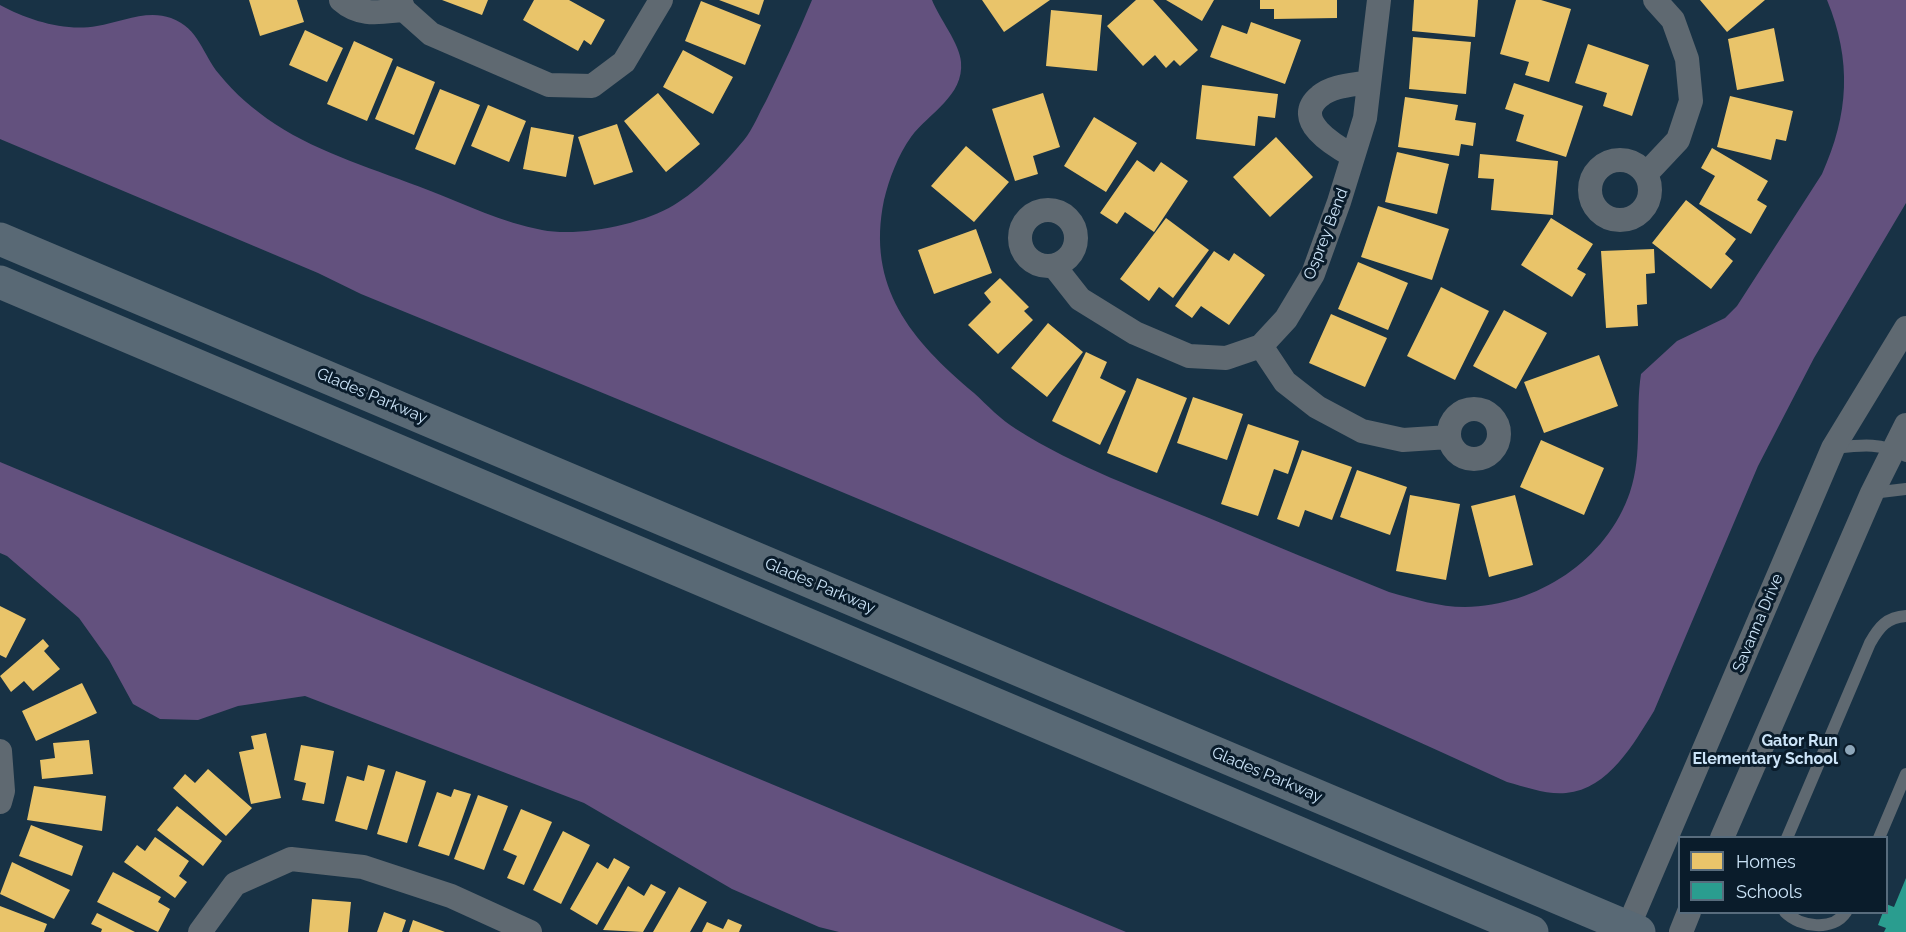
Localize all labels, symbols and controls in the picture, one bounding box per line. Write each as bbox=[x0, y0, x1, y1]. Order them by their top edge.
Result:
street label: Osprey Bend bbox=[1300, 186, 1352, 282]
street label: Glades Parkway bbox=[314, 364, 430, 428]
street label: Glades Parkway bbox=[762, 554, 878, 618]
street label: Savanna Drive bbox=[1729, 571, 1787, 675]
place label: Gator Run Elementary School bbox=[1693, 731, 1838, 769]
street label: Glades Parkway bbox=[1209, 743, 1325, 807]
marker: Gator Run Elementary School bbox=[1843, 743, 1857, 757]
legend bbox=[1678, 836, 1888, 914]
text: Homes bbox=[1736, 851, 1796, 872]
text: Schools bbox=[1736, 881, 1802, 902]

